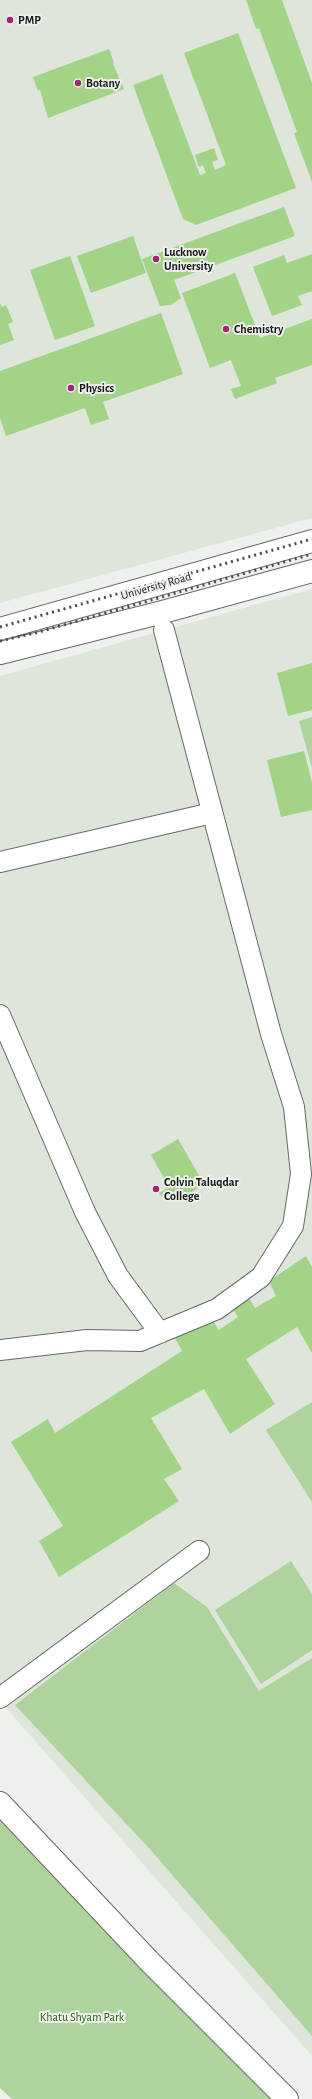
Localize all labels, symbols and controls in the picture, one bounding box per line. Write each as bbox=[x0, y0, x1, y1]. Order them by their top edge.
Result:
place label: PMP bbox=[18, 13, 41, 27]
marker: PMP bbox=[5, 15, 15, 25]
place label: Botany bbox=[86, 76, 120, 90]
marker: Botany bbox=[73, 78, 83, 88]
place label: Lucknow University bbox=[164, 245, 213, 273]
marker: Lucknow University bbox=[151, 254, 161, 264]
place label: Chemistry bbox=[234, 322, 283, 336]
marker: Chemistry bbox=[221, 324, 231, 334]
place label: Physics bbox=[79, 381, 114, 395]
marker: Physics bbox=[66, 383, 76, 393]
street label: University Road bbox=[119, 569, 193, 603]
place label: Colvin Taluqdar College bbox=[164, 1175, 239, 1203]
marker: Colvin Taluqdar College bbox=[151, 1184, 161, 1194]
park label: Khatu Shyam Park bbox=[40, 2010, 124, 2024]

